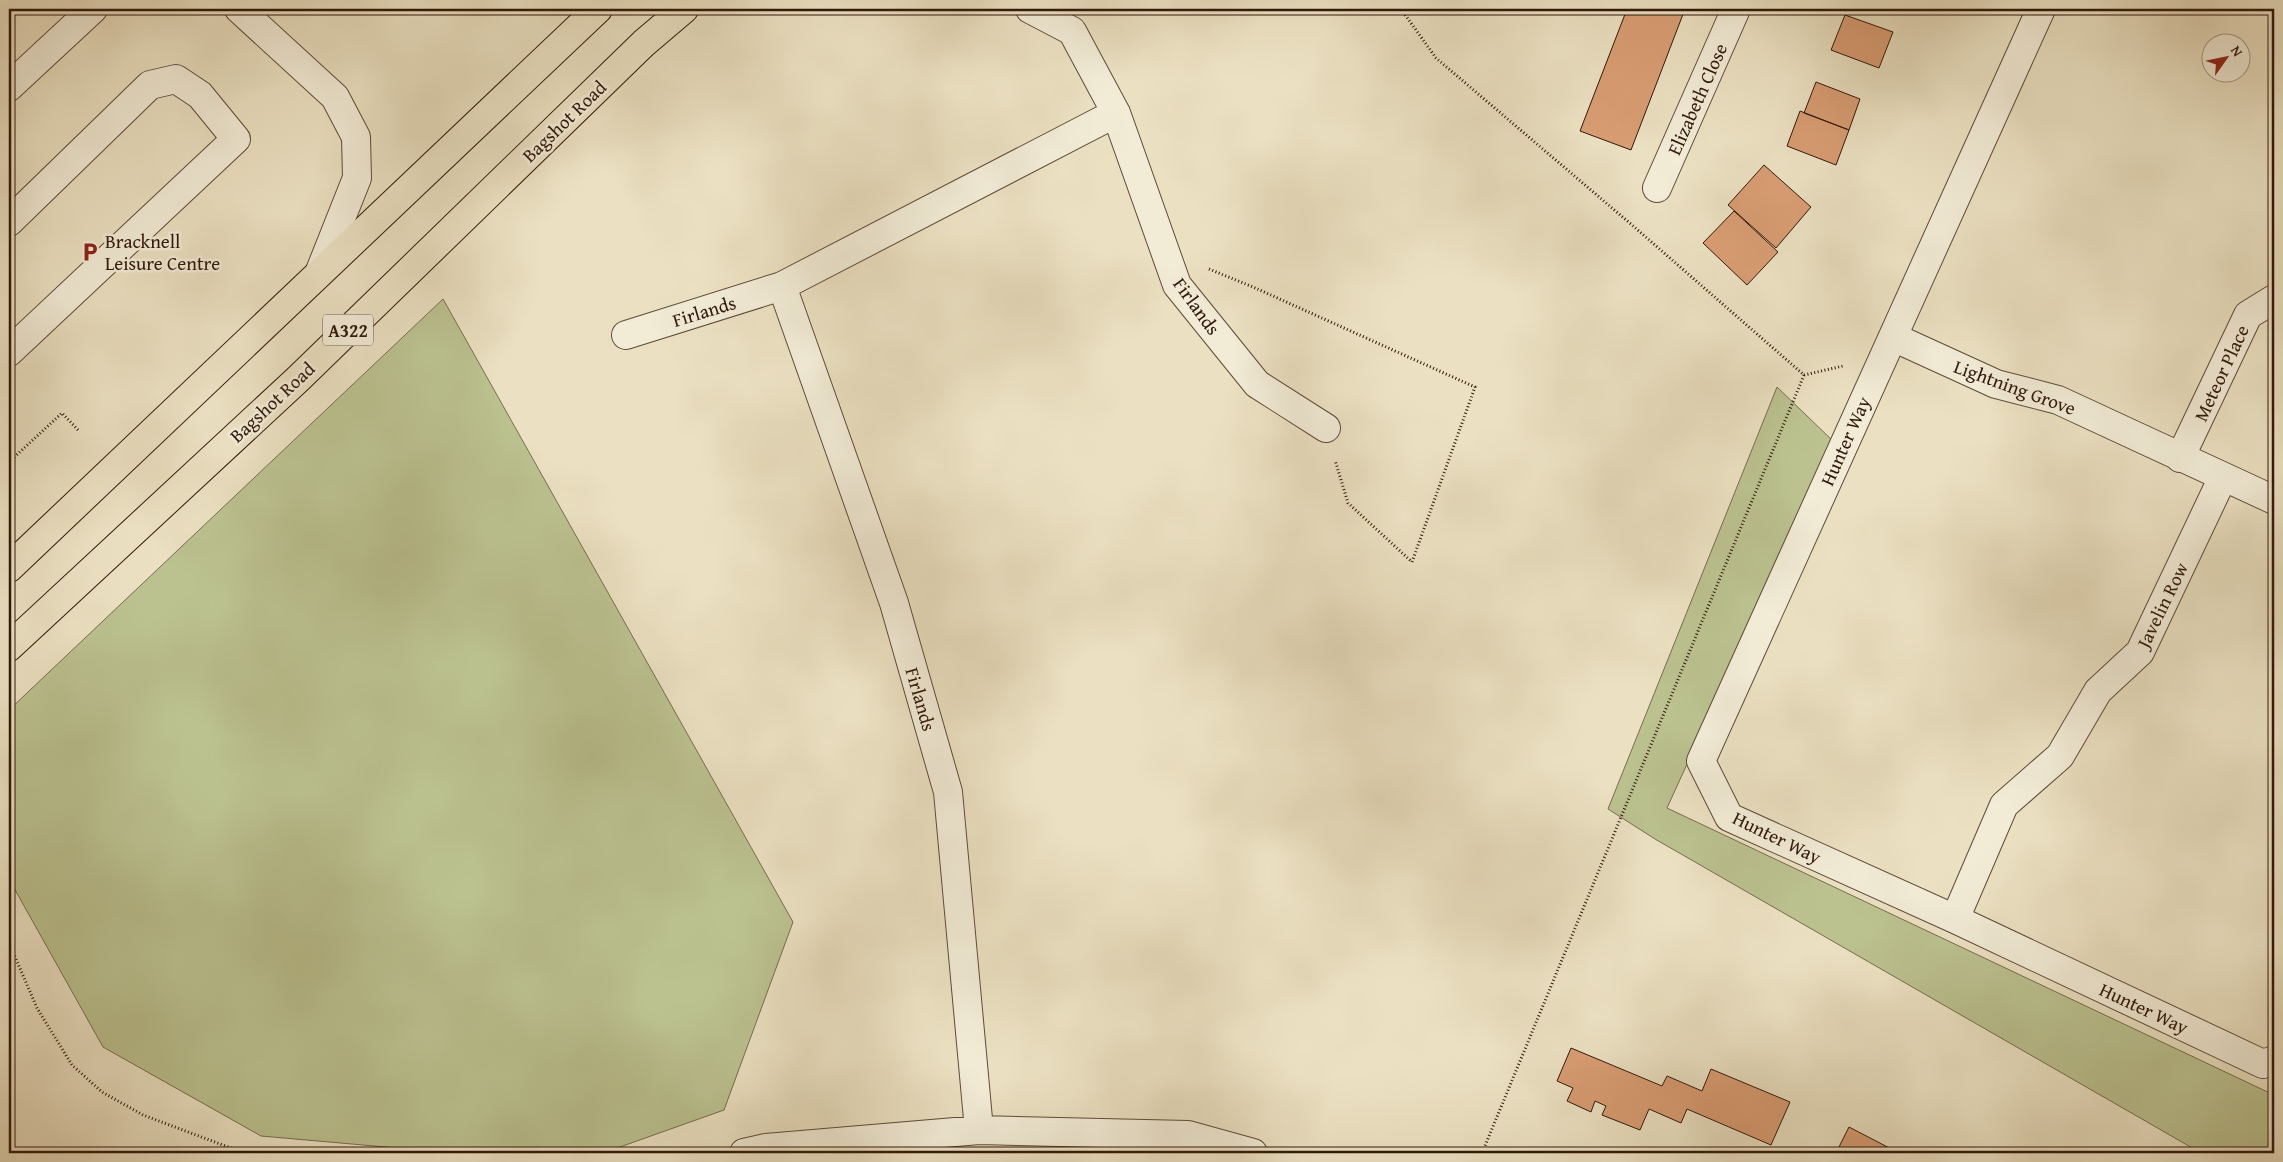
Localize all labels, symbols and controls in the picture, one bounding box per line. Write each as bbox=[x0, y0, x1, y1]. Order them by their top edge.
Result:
north arrow bbox=[2200, 32, 2250, 82]
street label: Elizabeth Close bbox=[1660, 39, 1734, 159]
text: N bbox=[2226, 42, 2248, 61]
street label: Bagshot Road bbox=[516, 73, 613, 169]
place label: Bracknell Leisure Centre bbox=[105, 227, 220, 277]
parking icon: Bracknell Leisure Centre bbox=[79, 241, 101, 263]
street label: Firlands bbox=[1167, 271, 1227, 341]
street label: Firlands bbox=[669, 288, 739, 334]
road number: A322 bbox=[323, 314, 373, 346]
street label: Meteor Place bbox=[2186, 320, 2256, 426]
street label: Lightning Grove bbox=[1950, 352, 2080, 422]
street label: Bagshot Road bbox=[223, 354, 322, 449]
street label: Hunter Way bbox=[1813, 391, 1877, 490]
street label: Javelin Row bbox=[2128, 557, 2195, 654]
street label: Firlands bbox=[899, 664, 943, 734]
street label: Hunter Way bbox=[1728, 804, 1826, 871]
street label: Hunter Way bbox=[2095, 975, 2193, 1041]

